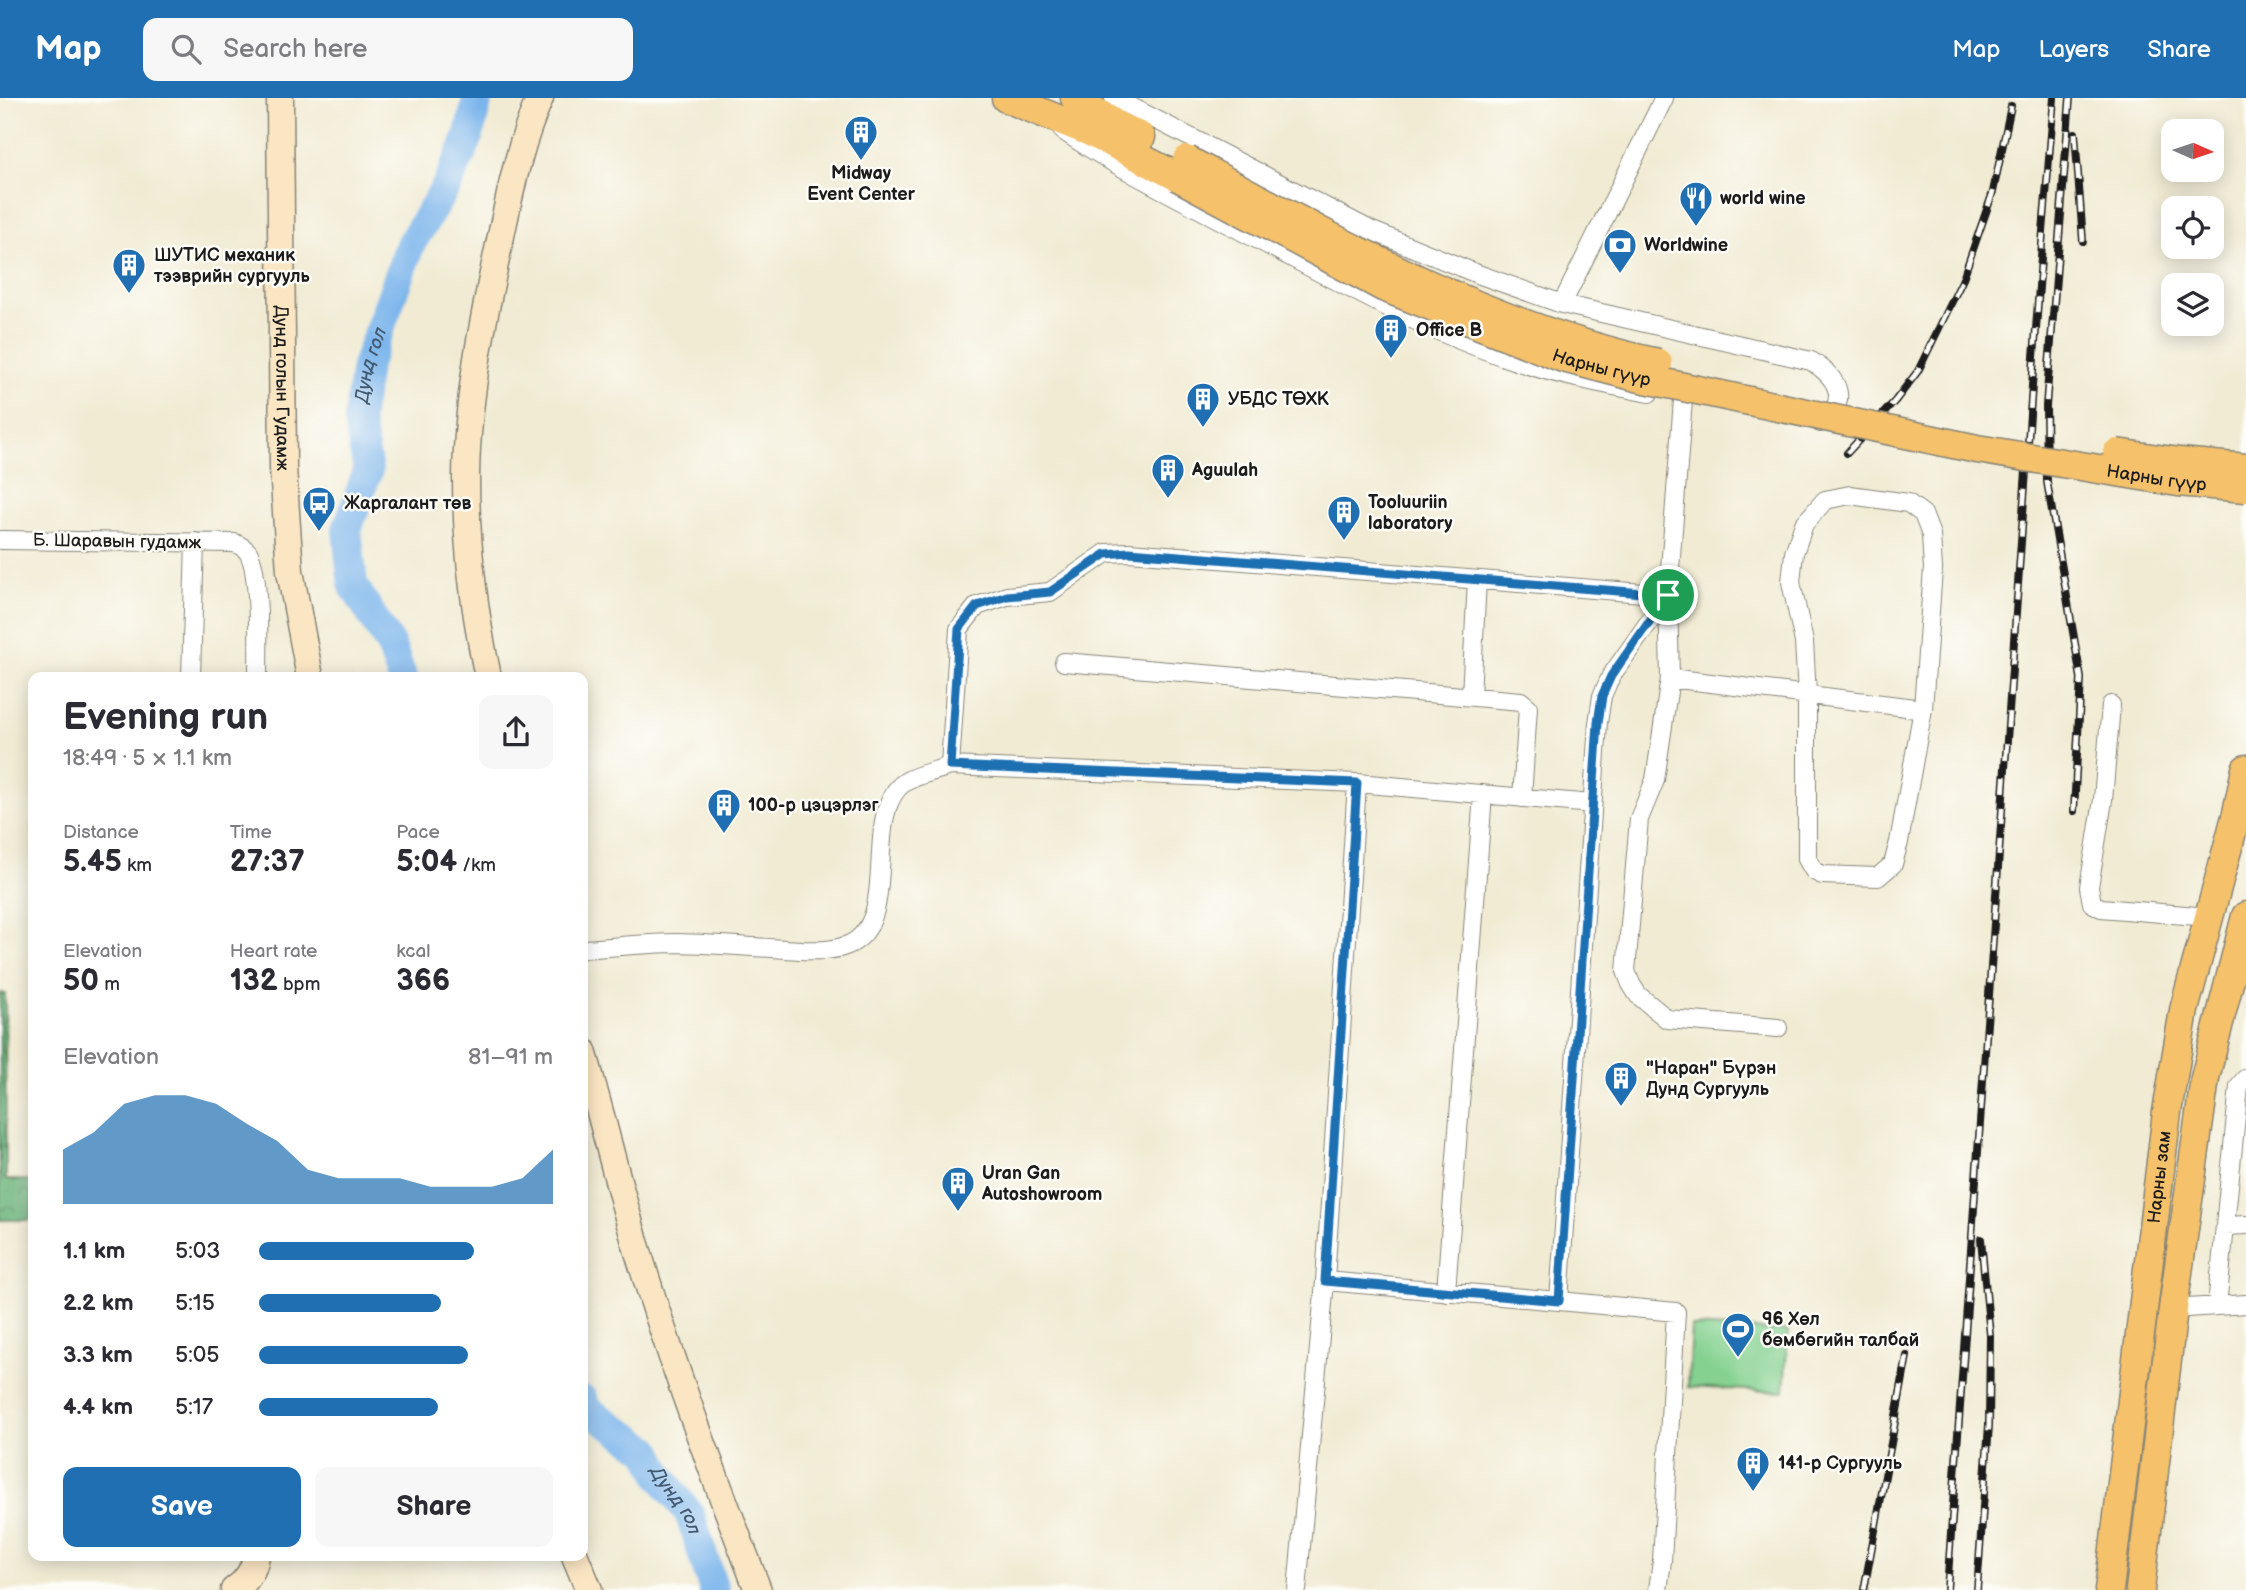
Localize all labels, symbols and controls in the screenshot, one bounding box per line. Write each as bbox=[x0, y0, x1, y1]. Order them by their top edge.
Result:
search box bbox=[143, 18, 633, 81]
text: Map bbox=[35, 29, 101, 69]
icon: search bbox=[167, 30, 205, 68]
text: Search here bbox=[223, 34, 367, 65]
text: Map bbox=[1952, 35, 2000, 64]
text: Layers bbox=[2038, 35, 2109, 64]
text: Share bbox=[2147, 35, 2211, 64]
building icon: Midway Event Center bbox=[842, 113, 880, 162]
north arrow bbox=[2161, 119, 2224, 182]
map controls bbox=[2161, 119, 2224, 336]
place label: Midway Event Center bbox=[807, 163, 916, 205]
restaurant icon: world wine bbox=[1677, 179, 1715, 228]
place label: world wine bbox=[1720, 188, 1806, 209]
button: locate bbox=[2161, 196, 2224, 259]
bank icon: Worldwine bbox=[1601, 226, 1639, 275]
place label: Worldwine bbox=[1644, 235, 1728, 256]
place label: ШУТИС механик тээврийн сургууль bbox=[154, 245, 311, 287]
building icon: ШУТИС механик тээврийн сургууль bbox=[110, 246, 148, 295]
button: layers bbox=[2161, 273, 2224, 336]
street label: Дунд голын Гудамж bbox=[271, 305, 293, 471]
building icon: Office B bbox=[1372, 311, 1410, 360]
place label: Office B bbox=[1416, 320, 1482, 341]
water label: Дунд гол bbox=[351, 324, 392, 406]
street label: Нарны гүүр bbox=[1549, 345, 1653, 391]
building icon: УБДС ТӨХК bbox=[1184, 380, 1222, 429]
place label: УБДС ТӨХК bbox=[1228, 389, 1330, 410]
building icon: Aguulah bbox=[1149, 451, 1187, 500]
place label: Aguulah bbox=[1191, 460, 1258, 481]
street label: Нарны гүүр bbox=[2105, 460, 2207, 495]
bus stop icon: Жаргалант төв bbox=[300, 484, 338, 533]
place label: Tooluuriin laboratory bbox=[1368, 492, 1453, 534]
place label: Жаргалант төв bbox=[344, 493, 471, 514]
building icon: Tooluuriin laboratory bbox=[1325, 493, 1363, 542]
street label: Б. Шаравын гудамж bbox=[33, 530, 202, 553]
pin bbox=[1638, 565, 1698, 625]
icon: arrive bbox=[1649, 576, 1687, 614]
text: Evening run bbox=[63, 695, 268, 740]
button: share bbox=[479, 695, 553, 769]
text: 18:49 · 5 × 1.1 km bbox=[63, 744, 232, 772]
building icon: 100-р цэцэрлэг bbox=[705, 786, 743, 835]
place label: 100-р цэцэрлэг bbox=[748, 795, 879, 816]
text: Distance bbox=[63, 821, 139, 844]
text: Time bbox=[230, 821, 272, 844]
text: Pace bbox=[396, 821, 440, 844]
text: 5.45 bbox=[63, 844, 122, 880]
text: 27:37 bbox=[230, 844, 305, 880]
text: 5:04 bbox=[396, 844, 457, 880]
text: km bbox=[122, 854, 152, 877]
text: /km bbox=[457, 854, 496, 877]
text: Elevation bbox=[63, 940, 142, 963]
text: Heart rate bbox=[230, 940, 317, 963]
text: kcal bbox=[396, 940, 430, 963]
text: 50 bbox=[63, 963, 99, 999]
text: 132 bbox=[230, 963, 278, 999]
text: 366 bbox=[396, 963, 450, 999]
text: m bbox=[99, 973, 120, 996]
text: bpm bbox=[278, 973, 320, 996]
text: Elevation bbox=[63, 1043, 159, 1071]
text: 81–91 m bbox=[468, 1043, 553, 1071]
place label: "Наран" Бүрэн Дунд Сургууль bbox=[1646, 1058, 1776, 1100]
building icon: "Наран" Бүрэн Дунд Сургууль bbox=[1602, 1059, 1640, 1108]
street label: Нарны зам bbox=[2144, 1129, 2176, 1225]
place label: Uran Gan Autoshowroom bbox=[981, 1163, 1102, 1205]
building icon: Uran Gan Autoshowroom bbox=[939, 1164, 977, 1213]
text: 1.1 km bbox=[63, 1237, 125, 1265]
text: 5:03 bbox=[175, 1237, 221, 1265]
text: 2.2 km bbox=[63, 1289, 134, 1317]
text: 5:15 bbox=[175, 1289, 215, 1317]
place label: 96 Хөл бөмбөгийн талбай bbox=[1762, 1309, 1919, 1351]
sports icon: 96 Хөл бөмбөгийн талбай bbox=[1719, 1310, 1757, 1359]
text: 3.3 km bbox=[63, 1341, 133, 1369]
text: 5:05 bbox=[175, 1341, 220, 1369]
text: 4.4 km bbox=[63, 1393, 133, 1421]
text: 5:17 bbox=[175, 1393, 213, 1421]
building icon: 141-р Сургууль bbox=[1734, 1444, 1772, 1493]
place label: 141-р Сургууль bbox=[1778, 1453, 1903, 1474]
water label: Дунд гол bbox=[644, 1462, 705, 1538]
button: Save bbox=[63, 1467, 301, 1547]
button: Share bbox=[315, 1467, 553, 1547]

